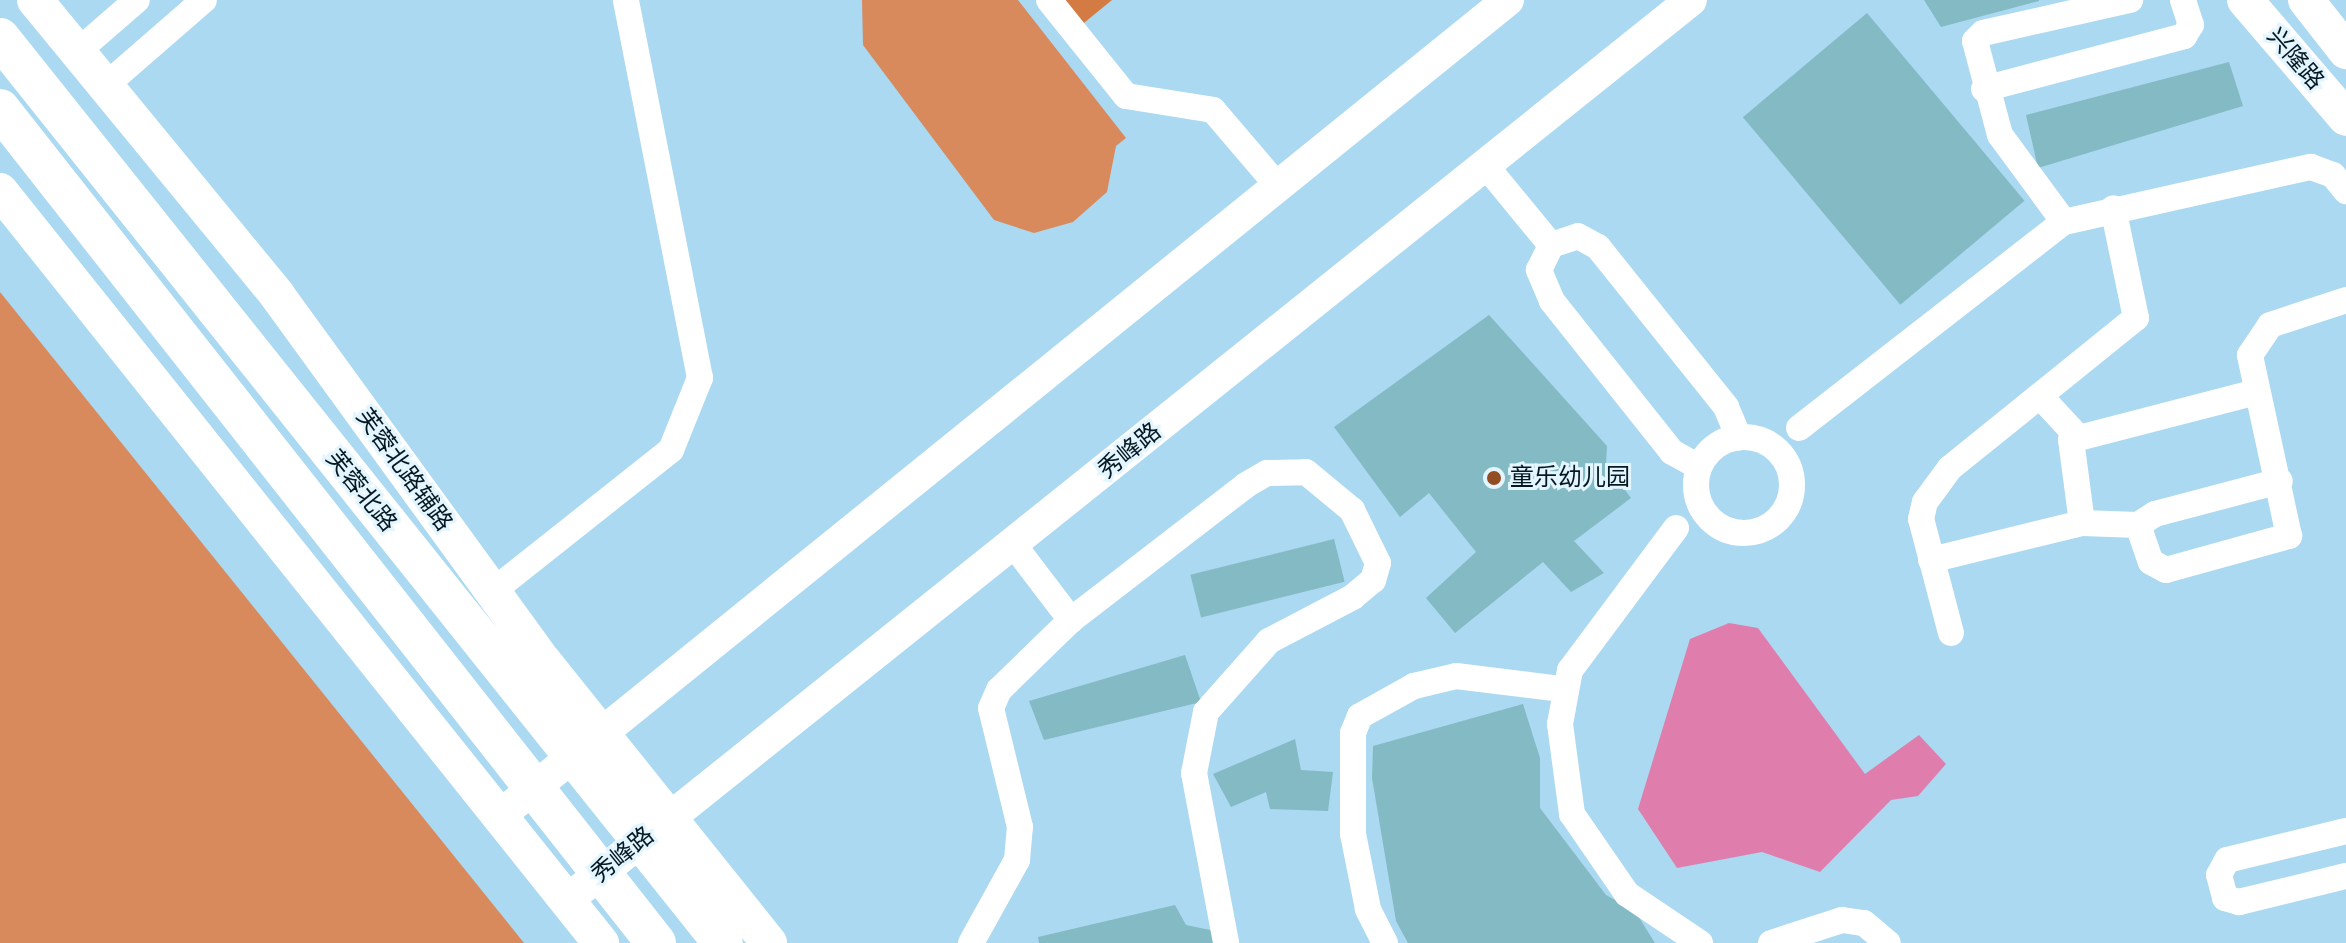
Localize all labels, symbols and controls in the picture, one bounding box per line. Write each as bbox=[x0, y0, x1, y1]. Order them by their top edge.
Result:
street label: 兴隆路 bbox=[2261, 22, 2329, 96]
street label: 芙蓉北路辅路 bbox=[350, 403, 458, 537]
street label: 秀峰路 bbox=[1093, 417, 1167, 485]
street label: 芙蓉北路 bbox=[320, 445, 402, 537]
place label: 童乐幼儿园 bbox=[1510, 464, 1630, 492]
marker: 童乐幼儿园 bbox=[1485, 469, 1503, 487]
street label: 秀峰路 bbox=[586, 821, 660, 889]

